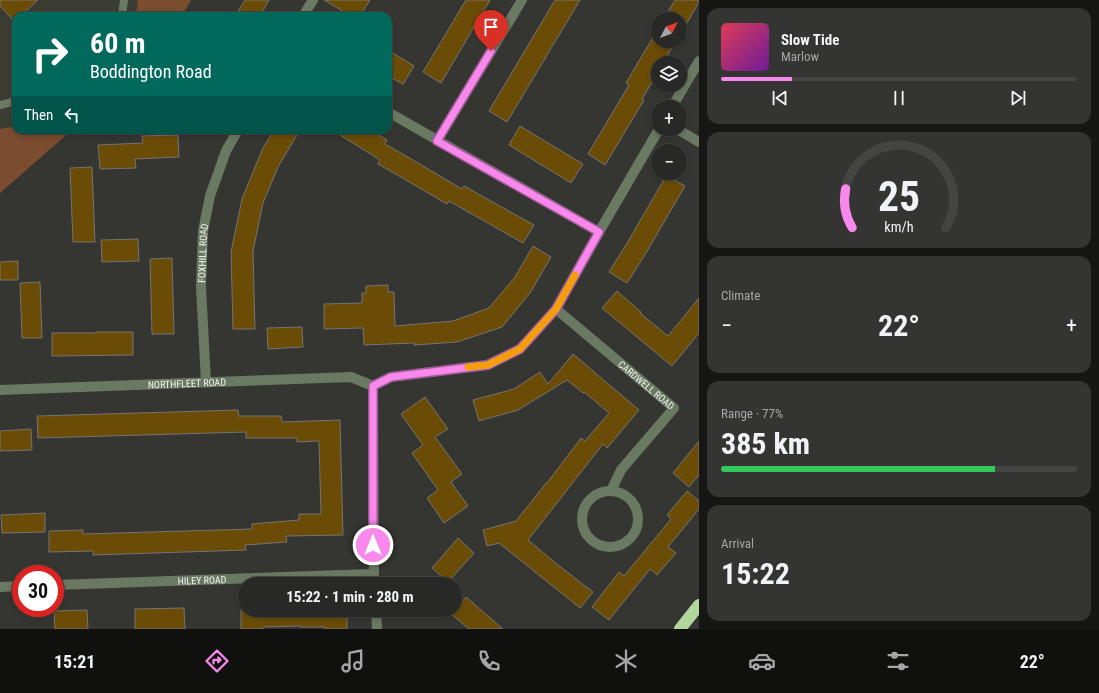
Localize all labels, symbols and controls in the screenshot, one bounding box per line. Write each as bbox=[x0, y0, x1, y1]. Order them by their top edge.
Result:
pin bbox=[474, 10, 508, 51]
north arrow bbox=[651, 12, 687, 48]
map controls bbox=[651, 12, 687, 180]
icon: arrive bbox=[480, 16, 502, 38]
text: 60 m bbox=[90, 27, 146, 60]
icon: right bbox=[24, 28, 76, 80]
text: Slow Tide bbox=[781, 31, 839, 49]
text: Marlow bbox=[781, 49, 819, 64]
button: layers bbox=[651, 56, 687, 92]
text: Boddington Road bbox=[90, 61, 212, 82]
icon: previous bbox=[769, 87, 791, 109]
icon: pause bbox=[888, 87, 910, 109]
icon: next bbox=[1007, 87, 1029, 109]
button: + bbox=[651, 100, 687, 136]
icon: left bbox=[61, 104, 83, 126]
text: Then bbox=[24, 106, 53, 124]
button: − bbox=[651, 144, 687, 180]
text: 25 bbox=[878, 172, 920, 221]
text: km/h bbox=[884, 219, 914, 235]
street label: FOXHILL ROAD bbox=[196, 222, 210, 283]
text: Climate bbox=[721, 288, 760, 303]
text: 22° bbox=[878, 308, 920, 343]
text: − bbox=[721, 313, 732, 338]
text: + bbox=[1066, 313, 1077, 338]
street label: CARDWELL ROAD bbox=[616, 358, 677, 412]
street label: NORTHFLEET ROAD bbox=[148, 376, 226, 390]
text: Range · 77% bbox=[721, 406, 783, 421]
text: 385 km bbox=[721, 426, 810, 461]
position arrow bbox=[352, 524, 394, 566]
text: Arrival bbox=[721, 536, 754, 551]
text: 15:22 bbox=[721, 556, 790, 591]
speed limit sign: 30 bbox=[12, 565, 64, 617]
street label: HILEY ROAD bbox=[177, 574, 227, 586]
text: 15:22 · 1 min · 280 m bbox=[286, 588, 414, 606]
icon: directions bbox=[203, 647, 231, 675]
icon: music bbox=[339, 647, 367, 675]
icon: phone bbox=[475, 647, 503, 675]
icon: climate bbox=[612, 647, 640, 675]
icon: car bbox=[748, 647, 776, 675]
icon: filters bbox=[884, 647, 912, 675]
text: 15:21 bbox=[54, 651, 95, 672]
text: 22° bbox=[1020, 651, 1045, 672]

